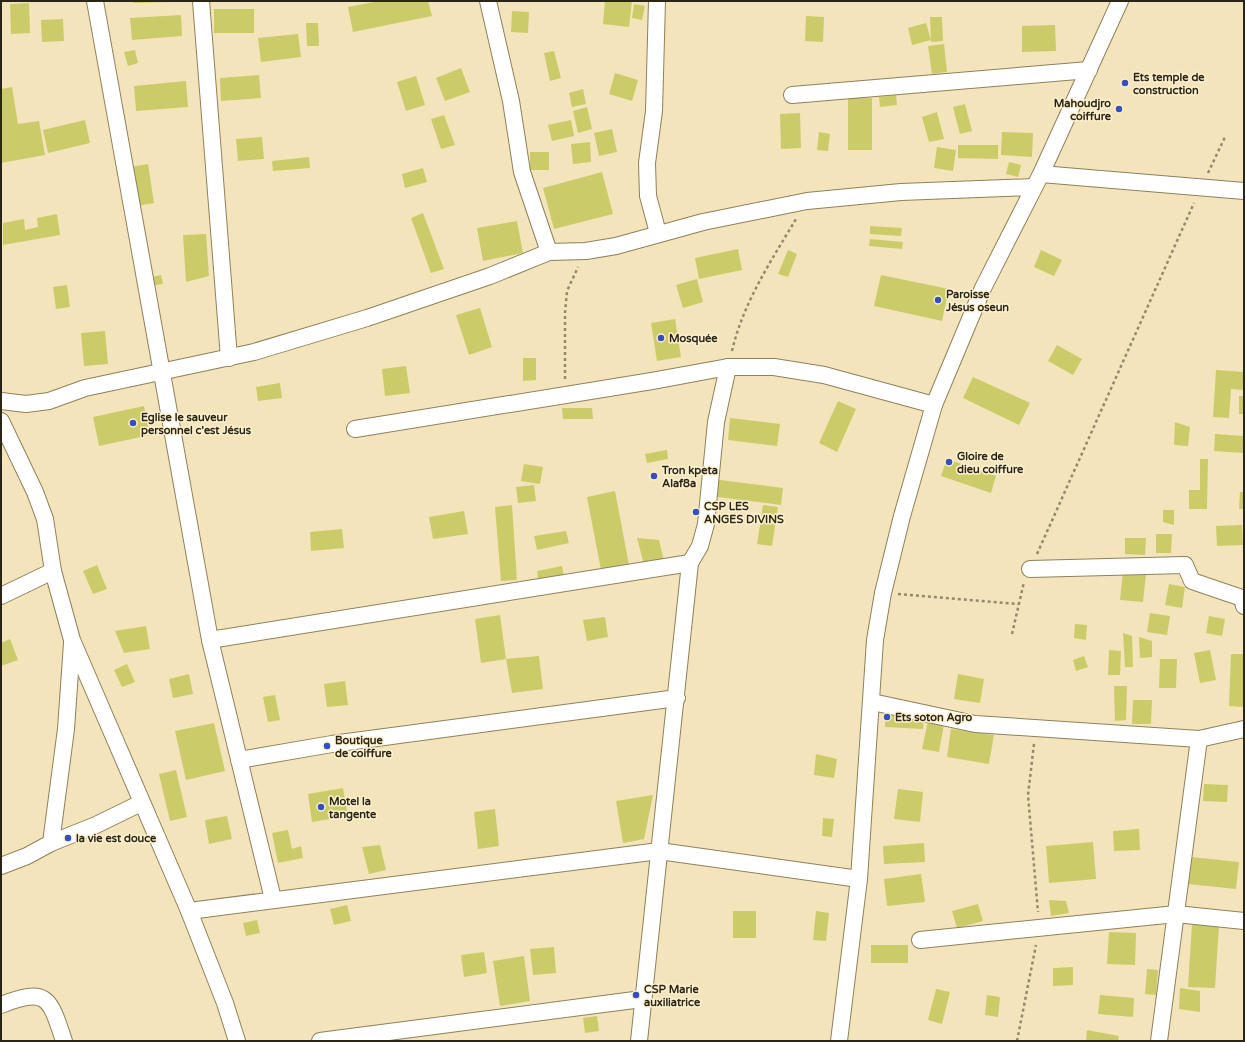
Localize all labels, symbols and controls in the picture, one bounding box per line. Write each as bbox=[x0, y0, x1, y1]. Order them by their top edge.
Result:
place label: Ets temple de construction bbox=[1133, 71, 1205, 97]
marker: Ets temple de construction bbox=[1120, 78, 1130, 88]
place label: Mahoudjro coiffure bbox=[1054, 97, 1112, 123]
marker: Mahoudjro coiffure bbox=[1114, 104, 1124, 114]
place label: Paroisse Jésus oseun bbox=[945, 288, 1009, 314]
marker: Paroisse Jésus oseun bbox=[933, 295, 943, 305]
place label: Mosquée bbox=[669, 332, 718, 346]
marker: Mosquée bbox=[656, 333, 666, 343]
place label: Eglise le sauveur personnel c'est Jésus bbox=[141, 411, 252, 438]
marker: Eglise le sauveur personnel c'est Jésus bbox=[128, 418, 138, 428]
place label: Gloire de dieu coiffure bbox=[957, 450, 1024, 476]
marker: Gloire de dieu coiffure bbox=[944, 457, 954, 467]
place label: Tron kpeta Alaf8a bbox=[661, 464, 718, 490]
marker: Tron kpeta Alaf8a bbox=[649, 471, 659, 481]
place label: CSP LES ANGES DIVINS bbox=[704, 500, 784, 526]
marker: CSP LES ANGES DIVINS bbox=[691, 507, 701, 517]
place label: Ets soton Agro bbox=[895, 711, 973, 725]
marker: Ets soton Agro bbox=[882, 712, 892, 722]
place label: Boutique de coiffure bbox=[335, 734, 393, 760]
marker: Boutique de coiffure bbox=[322, 741, 332, 751]
place label: Motel la tangente bbox=[328, 795, 377, 822]
marker: Motel la tangente bbox=[316, 802, 326, 812]
place label: la vie est douce bbox=[76, 832, 157, 845]
marker: la vie est douce bbox=[63, 833, 73, 843]
place label: CSP Marie auxiliatrice bbox=[644, 983, 701, 1009]
marker: CSP Marie auxiliatrice bbox=[631, 990, 641, 1000]

